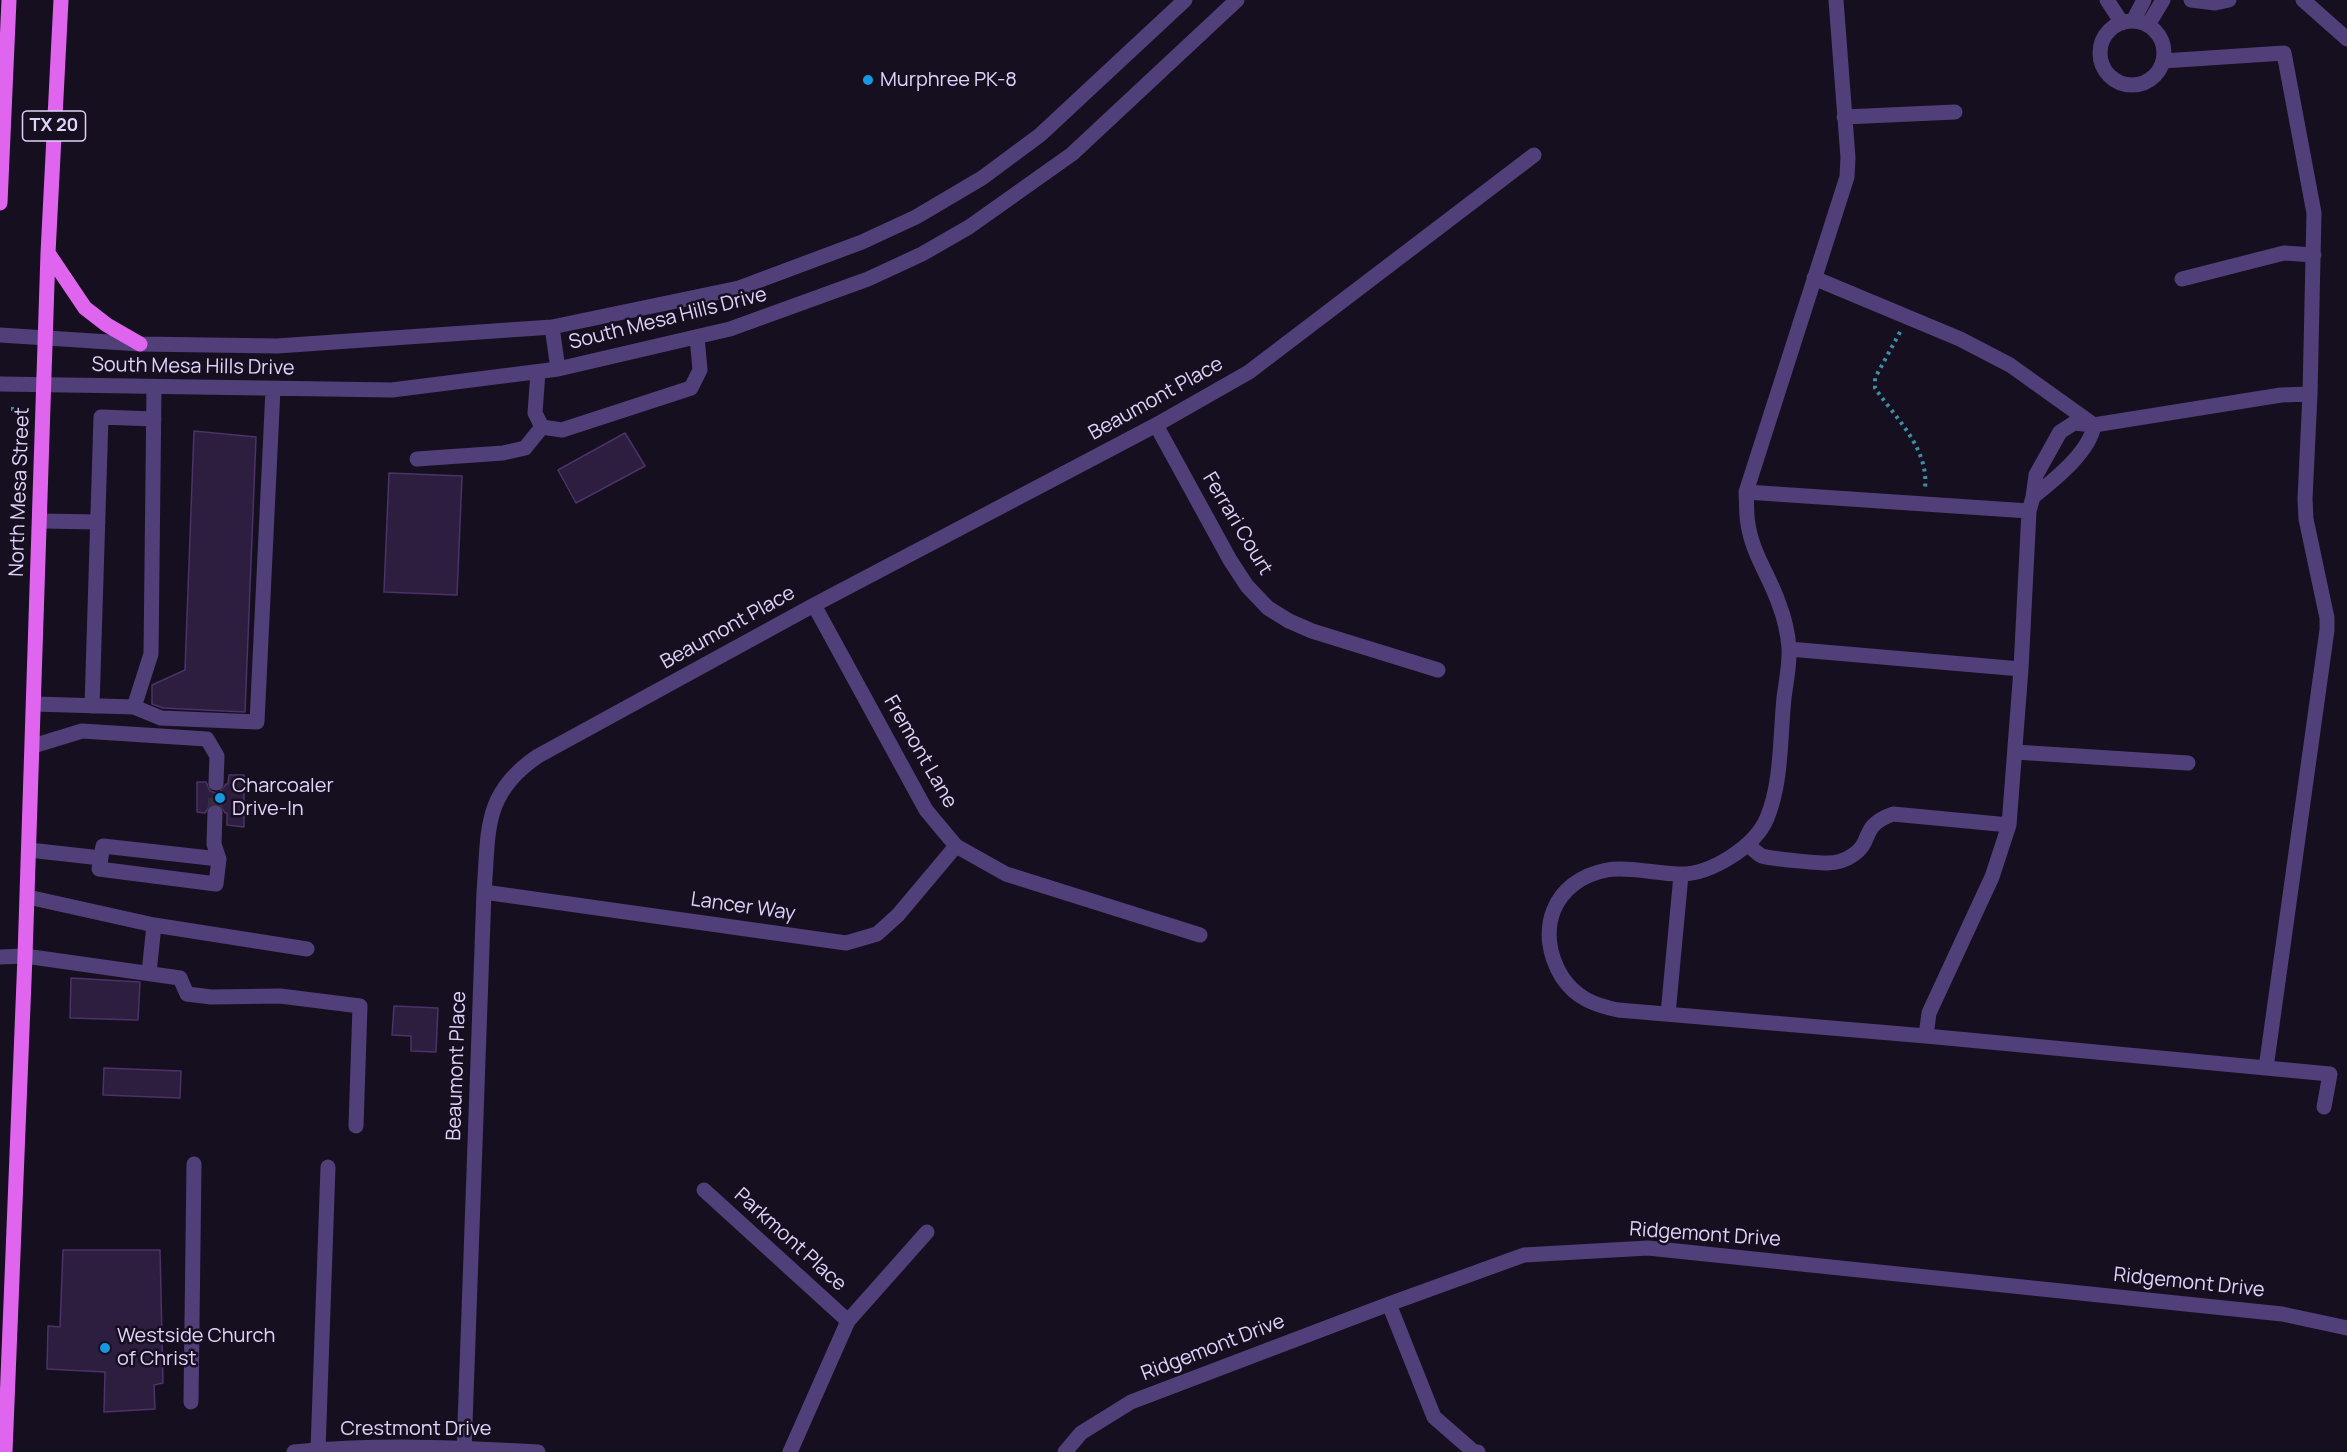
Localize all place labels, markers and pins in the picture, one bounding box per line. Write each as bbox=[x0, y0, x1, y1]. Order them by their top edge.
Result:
place label: Murphree PK-8 bbox=[880, 68, 1017, 92]
marker: Murphree PK-8 bbox=[861, 73, 875, 87]
place label: Charcoaler Drive-In bbox=[232, 774, 334, 821]
marker: Charcoaler Drive-In bbox=[213, 791, 227, 805]
place label: Westside Church of Christ bbox=[117, 1324, 275, 1371]
marker: Westside Church of Christ bbox=[98, 1341, 112, 1355]

